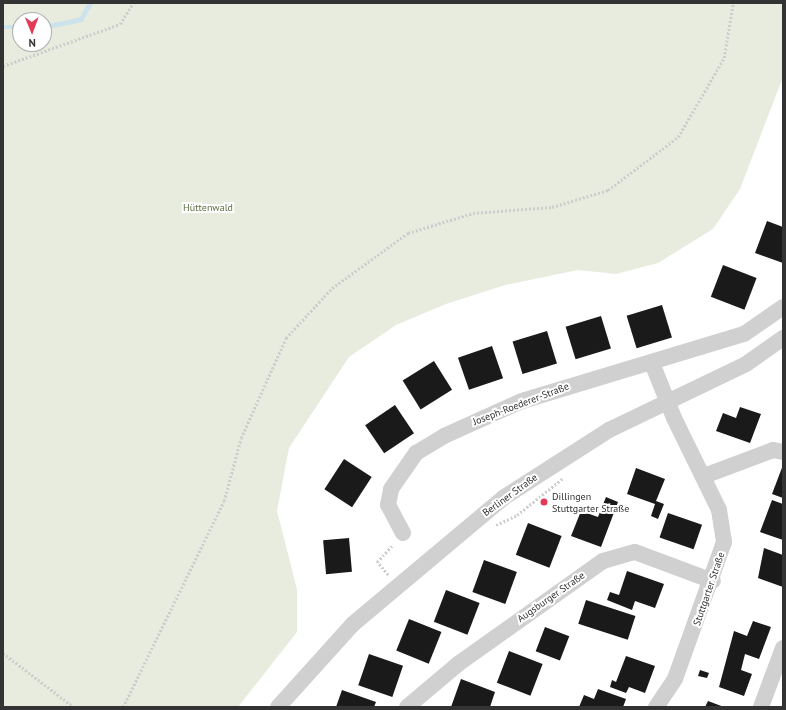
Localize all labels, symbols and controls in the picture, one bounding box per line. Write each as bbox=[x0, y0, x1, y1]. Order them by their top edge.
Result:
north arrow bbox=[12, 12, 52, 52]
text: N bbox=[28, 36, 36, 50]
park label: Hüttenwald bbox=[183, 202, 233, 214]
street label: Joseph-Roederer-Straße bbox=[471, 380, 571, 428]
street label: Berliner Straße bbox=[480, 471, 540, 519]
place label: Dillingen Stuttgarter Straße bbox=[552, 490, 629, 514]
marker: Dillingen Stuttgarter Straße bbox=[539, 497, 549, 507]
street label: Stuttgarter Straße bbox=[691, 551, 727, 627]
street label: Augsburger Straße bbox=[515, 569, 587, 625]

